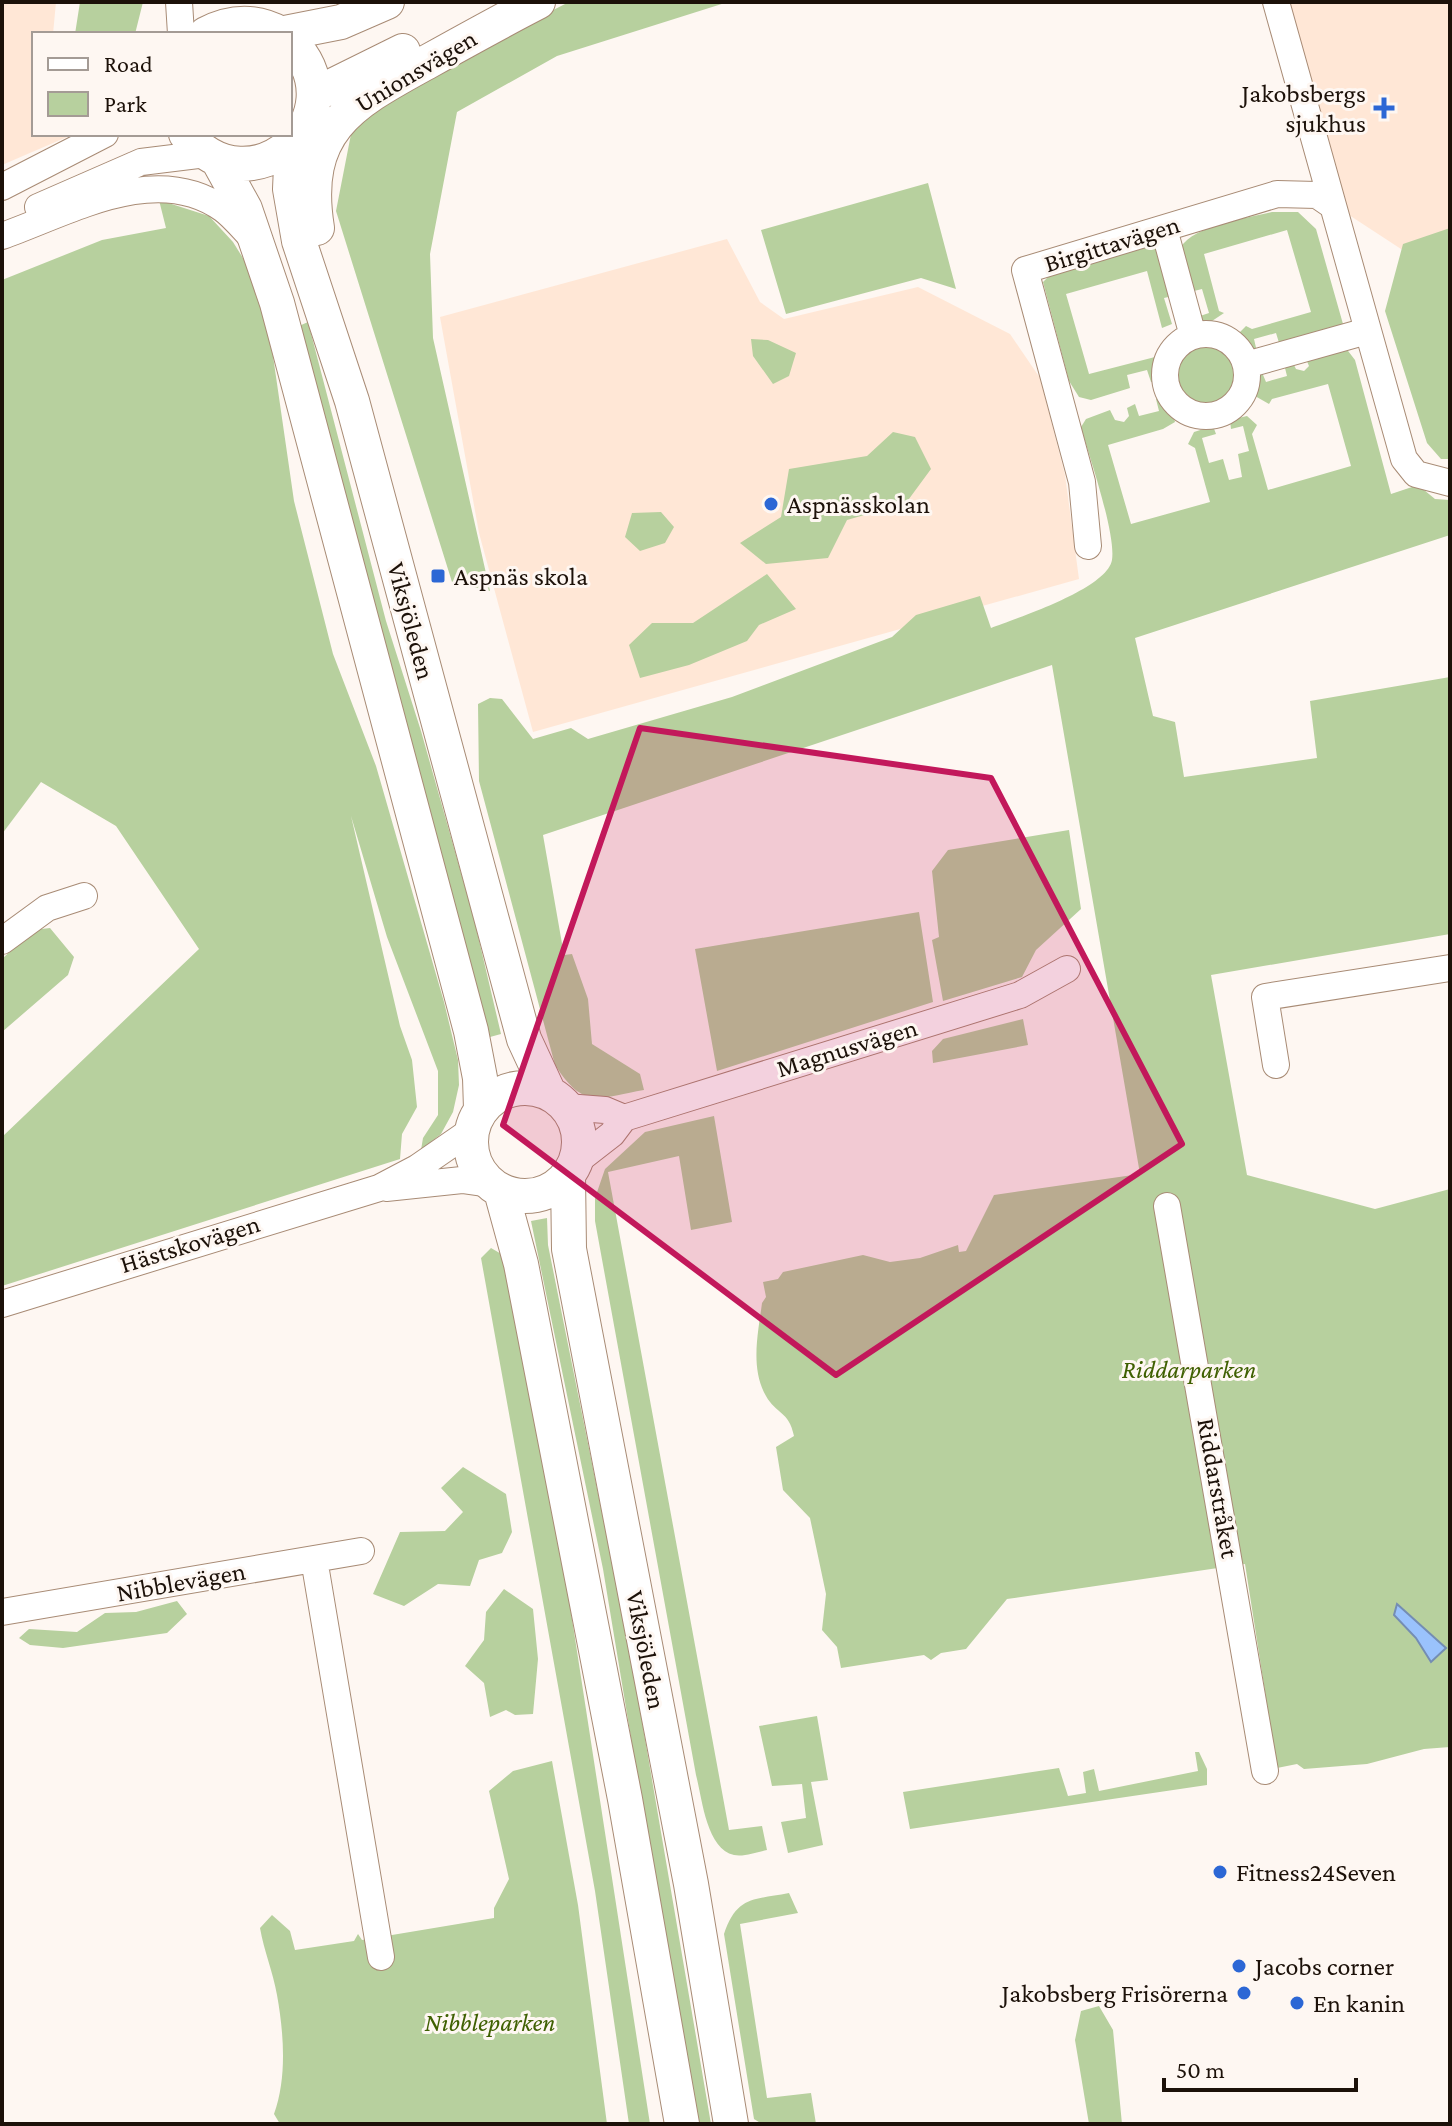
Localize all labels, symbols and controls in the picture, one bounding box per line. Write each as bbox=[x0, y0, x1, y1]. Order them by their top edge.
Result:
street label: Unionsvägen bbox=[350, 23, 482, 119]
legend bbox=[32, 32, 292, 136]
text: Road bbox=[104, 50, 153, 77]
place label: Jakobsbergs sjukhus bbox=[1239, 79, 1366, 138]
text: Park bbox=[104, 90, 147, 117]
marker: Jakobsbergs sjukhus bbox=[1373, 97, 1395, 119]
street label: Birgittavägen bbox=[1041, 210, 1183, 278]
place label: Aspnässkolan bbox=[787, 490, 930, 519]
marker: Aspnässkolan bbox=[762, 495, 780, 513]
street label: Viksjöleden bbox=[381, 559, 441, 683]
place label: Aspnäs skola bbox=[454, 562, 588, 591]
marker: Aspnäs skola bbox=[429, 567, 447, 585]
street label: Magnusvägen bbox=[773, 1013, 921, 1083]
street label: Hästskovägen bbox=[117, 1209, 263, 1279]
park label: Riddarparken bbox=[1122, 1355, 1256, 1384]
street label: Riddarstråket bbox=[1191, 1416, 1245, 1561]
street label: Nibblevägen bbox=[114, 1556, 248, 1608]
street label: Viksjöleden bbox=[620, 1588, 672, 1712]
place label: Fitness24Seven bbox=[1236, 1858, 1396, 1887]
marker: Fitness24Seven bbox=[1211, 1863, 1229, 1881]
place label: Jacobs corner bbox=[1253, 1952, 1394, 1981]
marker: Jacobs corner bbox=[1230, 1957, 1248, 1975]
place label: Jakobsberg Frisörerna bbox=[1000, 1979, 1228, 2008]
marker: Jakobsberg Frisörerna bbox=[1235, 1984, 1253, 2002]
place label: En kanin bbox=[1313, 1989, 1405, 2018]
marker: En kanin bbox=[1288, 1994, 1306, 2012]
park label: Nibbleparken bbox=[425, 2008, 556, 2037]
scale bar bbox=[1164, 2042, 1356, 2092]
text: 50 m bbox=[1176, 2056, 1225, 2083]

